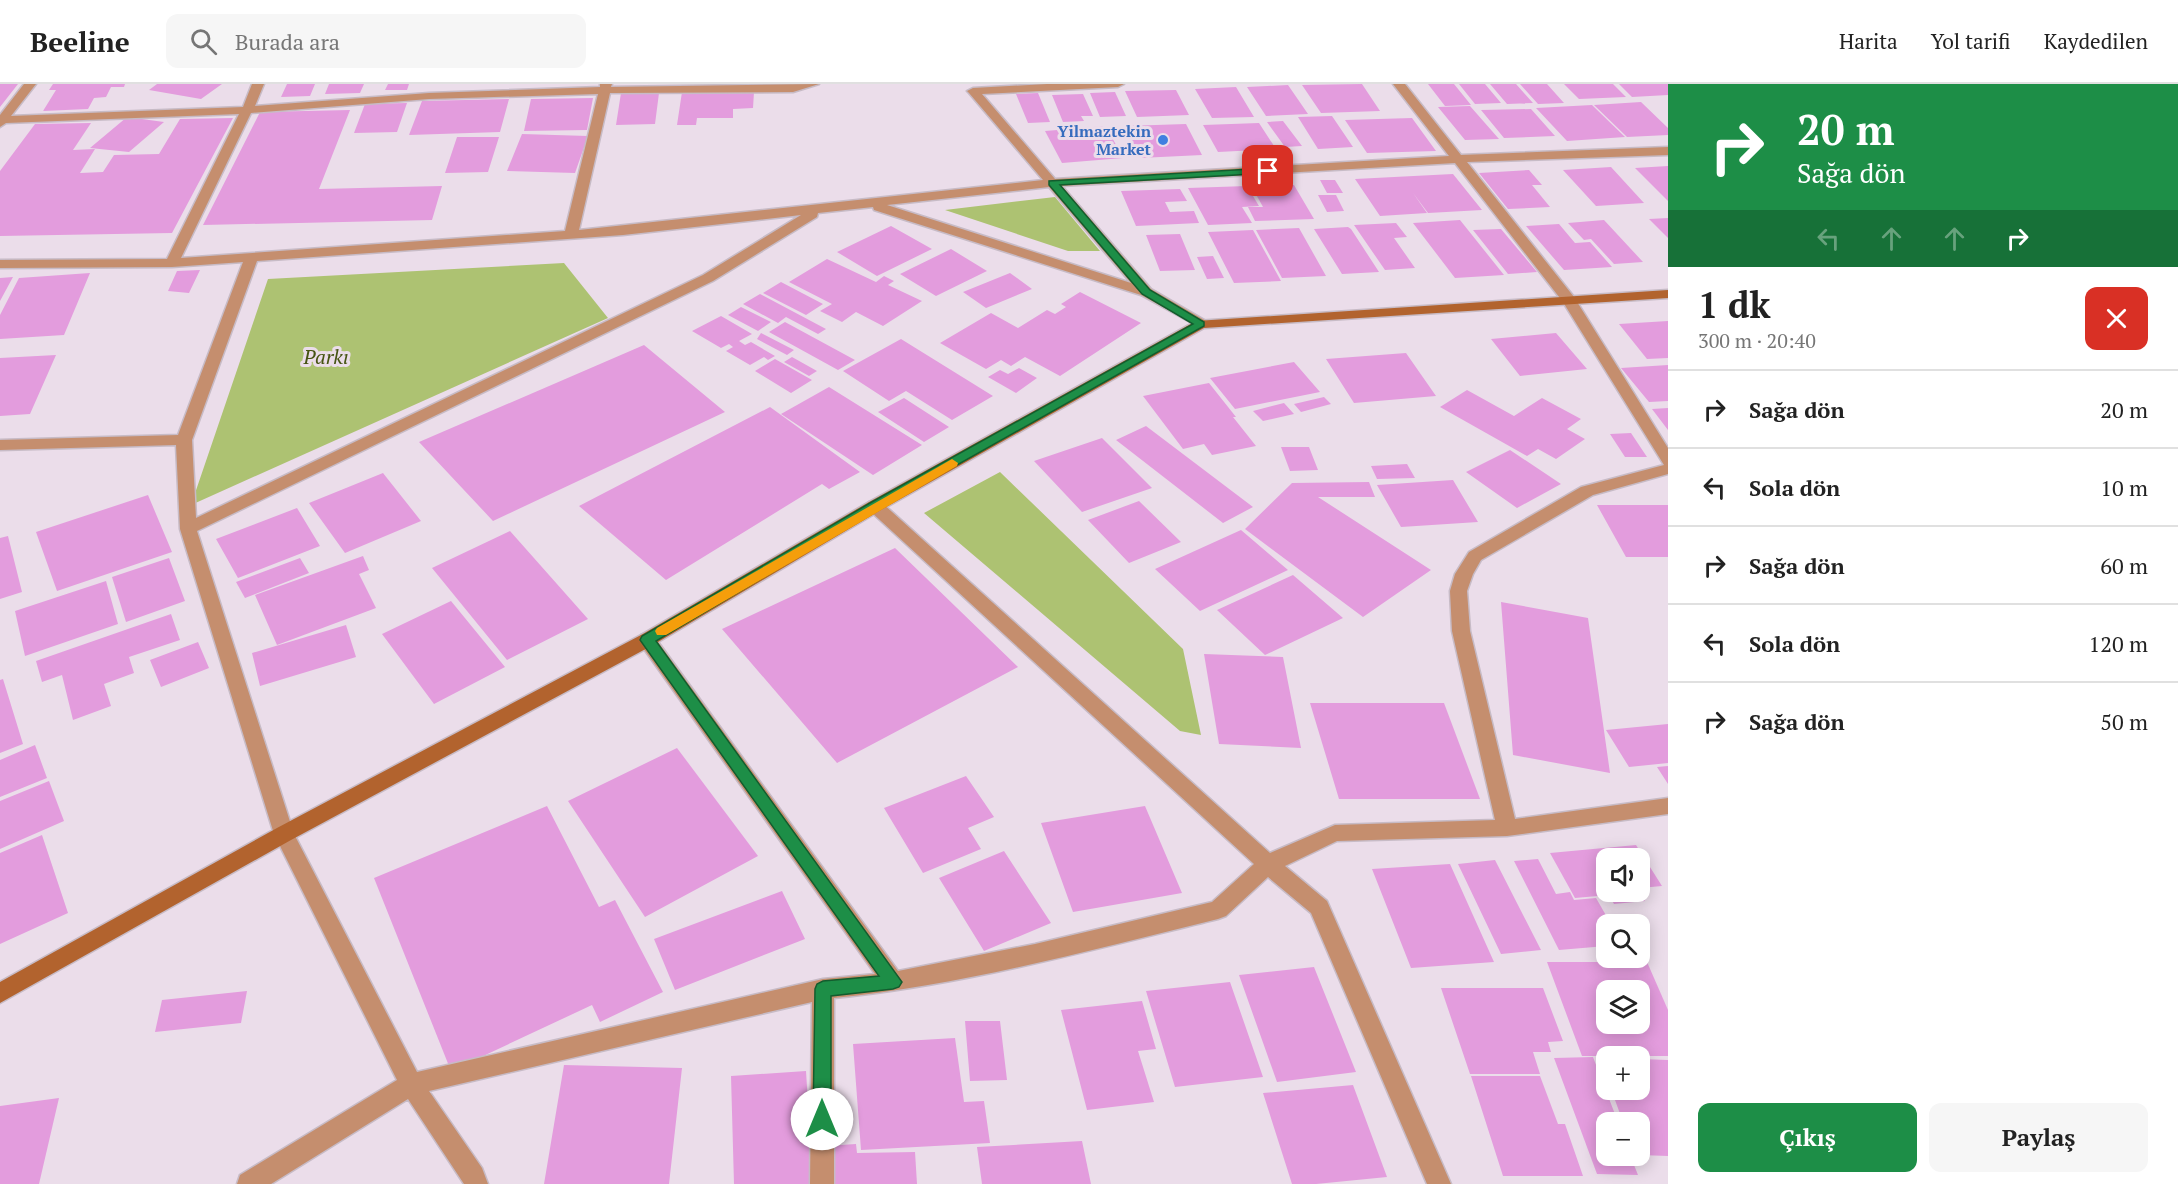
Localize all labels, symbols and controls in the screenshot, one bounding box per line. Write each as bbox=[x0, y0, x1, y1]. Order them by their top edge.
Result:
search box bbox=[166, 14, 586, 68]
text: Beeline bbox=[30, 23, 130, 60]
icon: search bbox=[187, 25, 220, 58]
text: Burada ara bbox=[235, 27, 340, 56]
text: Harita bbox=[1839, 27, 1898, 55]
text: Yol tarifi bbox=[1931, 27, 2011, 55]
text: Kaydedilen bbox=[2044, 27, 2148, 55]
text: 20 m bbox=[1797, 101, 1895, 157]
icon: right bbox=[1698, 108, 1776, 186]
place label: Yilmaztekin Market bbox=[1057, 120, 1152, 160]
marker: Yilmaztekin Market bbox=[1156, 133, 1170, 147]
pin bbox=[1242, 145, 1293, 196]
icon: arrive bbox=[1251, 154, 1284, 187]
text: Sağa dön bbox=[1797, 155, 1905, 191]
icon: left bbox=[1812, 222, 1845, 255]
icon: ahead bbox=[1875, 222, 1908, 255]
icon: ahead bbox=[1938, 222, 1971, 255]
icon: right bbox=[2001, 222, 2034, 255]
text: 1 dk bbox=[1698, 281, 1771, 328]
button: close bbox=[2085, 287, 2148, 350]
text: 300 m · 20:40 bbox=[1698, 327, 1816, 354]
park label: Parkı bbox=[302, 343, 349, 370]
icon: right bbox=[1698, 393, 1731, 426]
text: Sağa dön bbox=[1749, 395, 1845, 424]
text: 20 m bbox=[2100, 395, 2148, 424]
icon: left bbox=[1698, 471, 1731, 504]
text: Sola dön bbox=[1749, 473, 1840, 502]
text: 10 m bbox=[2100, 473, 2148, 502]
icon: right bbox=[1698, 549, 1731, 582]
text: Sağa dön bbox=[1749, 551, 1845, 580]
text: 60 m bbox=[2100, 551, 2148, 580]
icon: left bbox=[1698, 627, 1731, 660]
text: Sola dön bbox=[1749, 629, 1840, 658]
text: 120 m bbox=[2088, 629, 2148, 658]
icon: right bbox=[1698, 705, 1731, 738]
text: Sağa dön bbox=[1749, 707, 1845, 736]
text: 50 m bbox=[2100, 707, 2148, 736]
map controls bbox=[1596, 848, 1650, 1166]
button: sound bbox=[1596, 848, 1650, 902]
button: search bbox=[1596, 914, 1650, 968]
button: layers bbox=[1596, 980, 1650, 1034]
button: + bbox=[1596, 1046, 1650, 1100]
position arrow bbox=[790, 1087, 854, 1151]
button: Çıkış bbox=[1698, 1103, 1917, 1172]
button: Paylaş bbox=[1929, 1103, 2148, 1172]
button: − bbox=[1596, 1112, 1650, 1166]

